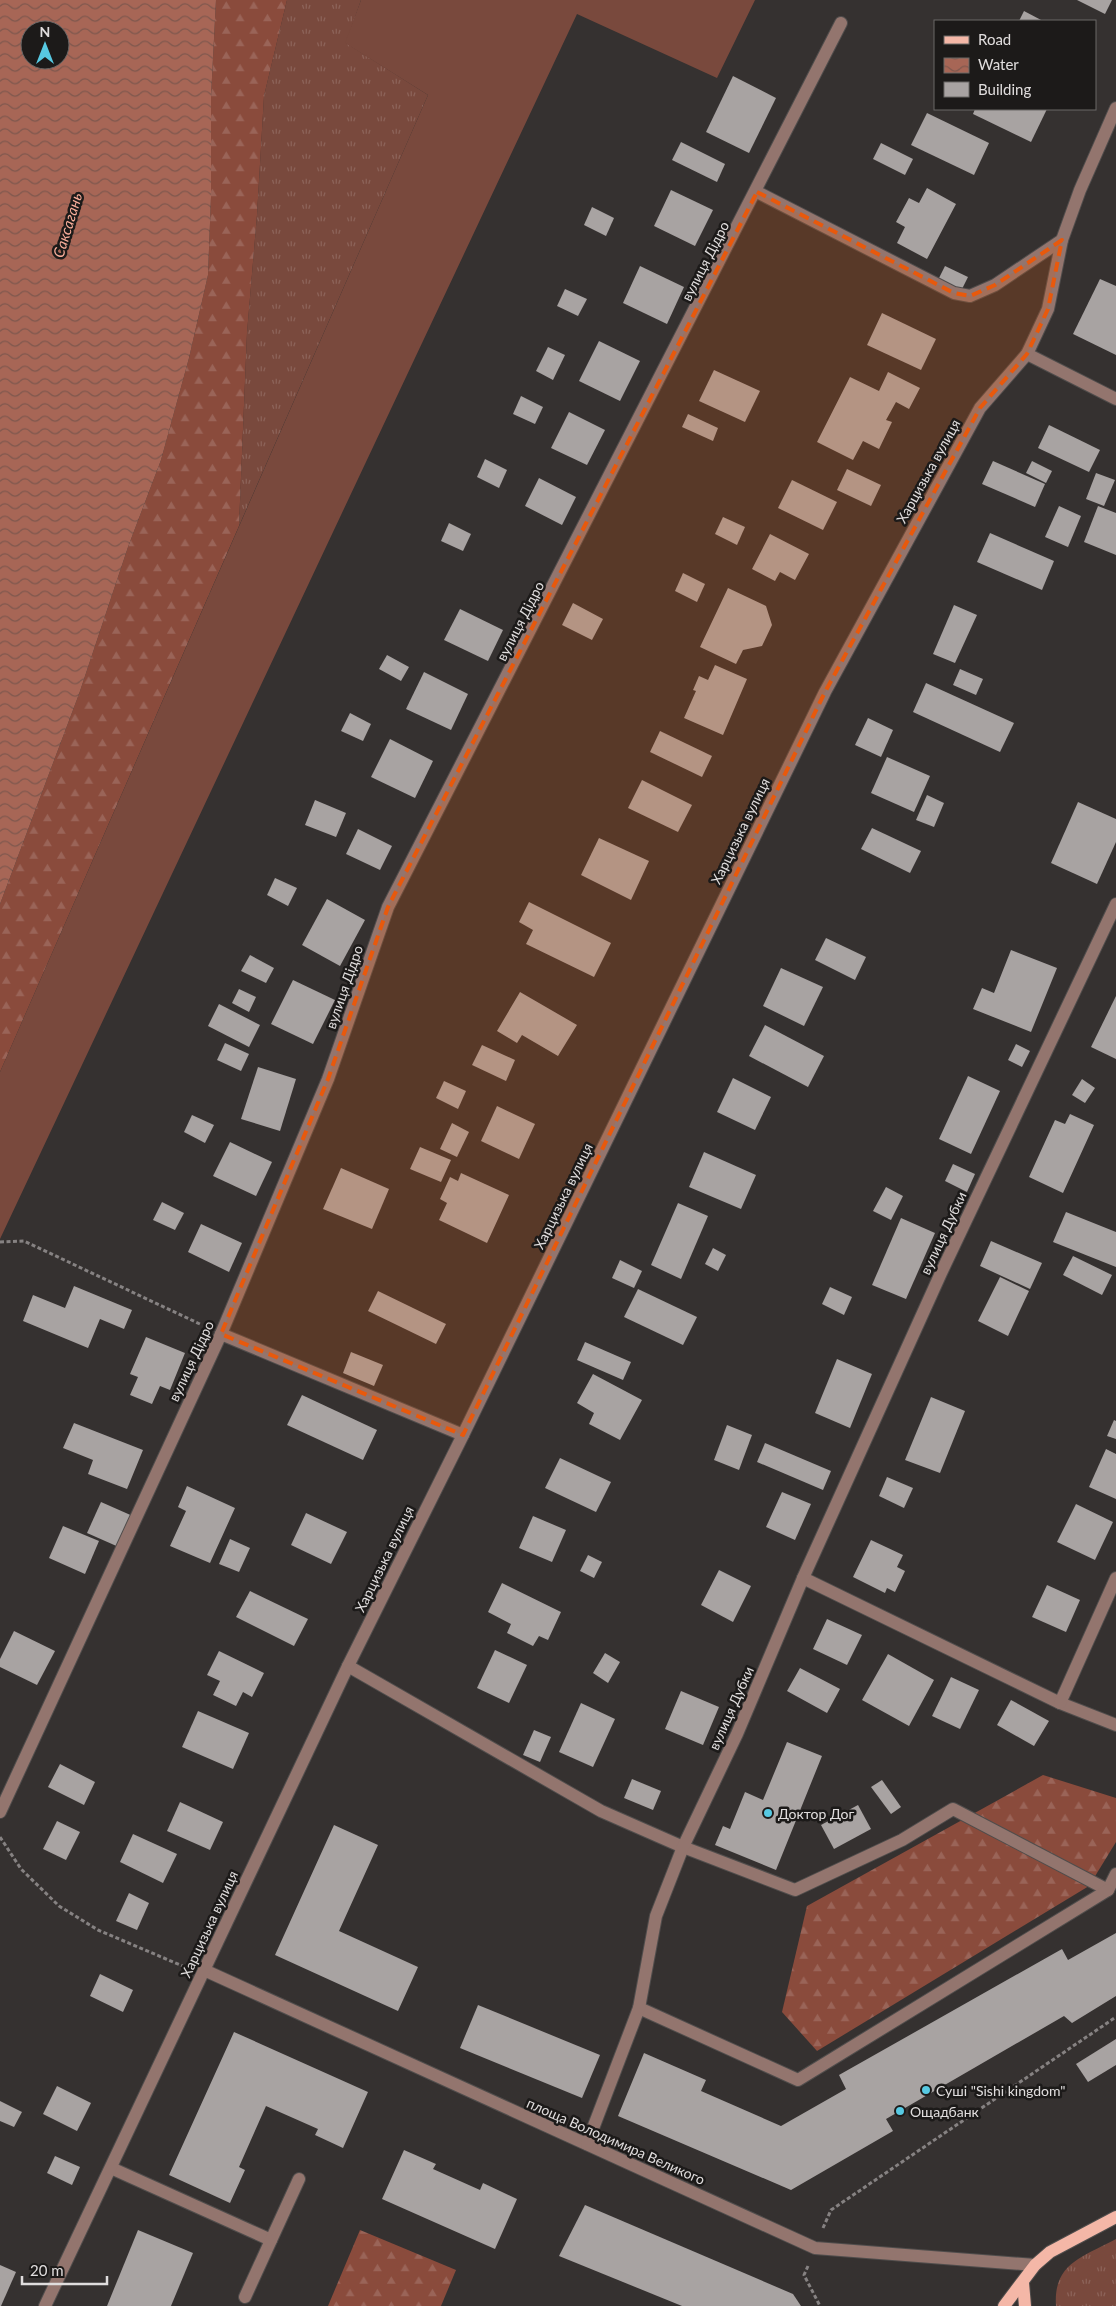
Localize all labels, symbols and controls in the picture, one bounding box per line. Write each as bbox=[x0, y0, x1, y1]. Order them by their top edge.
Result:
north arrow bbox=[20, 20, 70, 70]
legend bbox=[934, 20, 1096, 110]
text: N bbox=[40, 23, 50, 40]
text: Road bbox=[978, 30, 1011, 48]
text: Water bbox=[978, 55, 1019, 73]
text: Building bbox=[978, 80, 1031, 98]
water label: Саксагань bbox=[49, 190, 85, 260]
street label: вулиця Дідро bbox=[678, 218, 732, 304]
street label: Харцизька вулиця bbox=[892, 416, 964, 526]
street label: вулиця Дідро bbox=[493, 578, 547, 664]
street label: Харцизька вулиця bbox=[707, 775, 773, 887]
street label: вулиця Дідро bbox=[322, 943, 366, 1031]
street label: Харцизька вулиця bbox=[530, 1140, 596, 1252]
street label: вулиця Дубки bbox=[916, 1189, 970, 1277]
street label: вулиця Дідро bbox=[165, 1318, 217, 1404]
street label: Харцизька вулиця bbox=[351, 1503, 417, 1615]
street label: вулиця Дубки bbox=[705, 1664, 757, 1752]
place label: Доктор Дог bbox=[778, 1805, 854, 1822]
marker: Доктор Дог bbox=[762, 1807, 774, 1819]
street label: Харцизька вулиця bbox=[177, 1868, 241, 1980]
place label: Суші "Sishi kingdom" bbox=[936, 2082, 1066, 2099]
marker: Суші "Sishi kingdom" bbox=[920, 2084, 932, 2096]
street label: площа Володимира Великого bbox=[524, 2094, 708, 2188]
place label: Ощадбанк bbox=[910, 2103, 980, 2120]
marker: Ощадбанк bbox=[894, 2105, 906, 2117]
scale bar bbox=[22, 2254, 108, 2286]
text: 20 m bbox=[30, 2261, 64, 2279]

